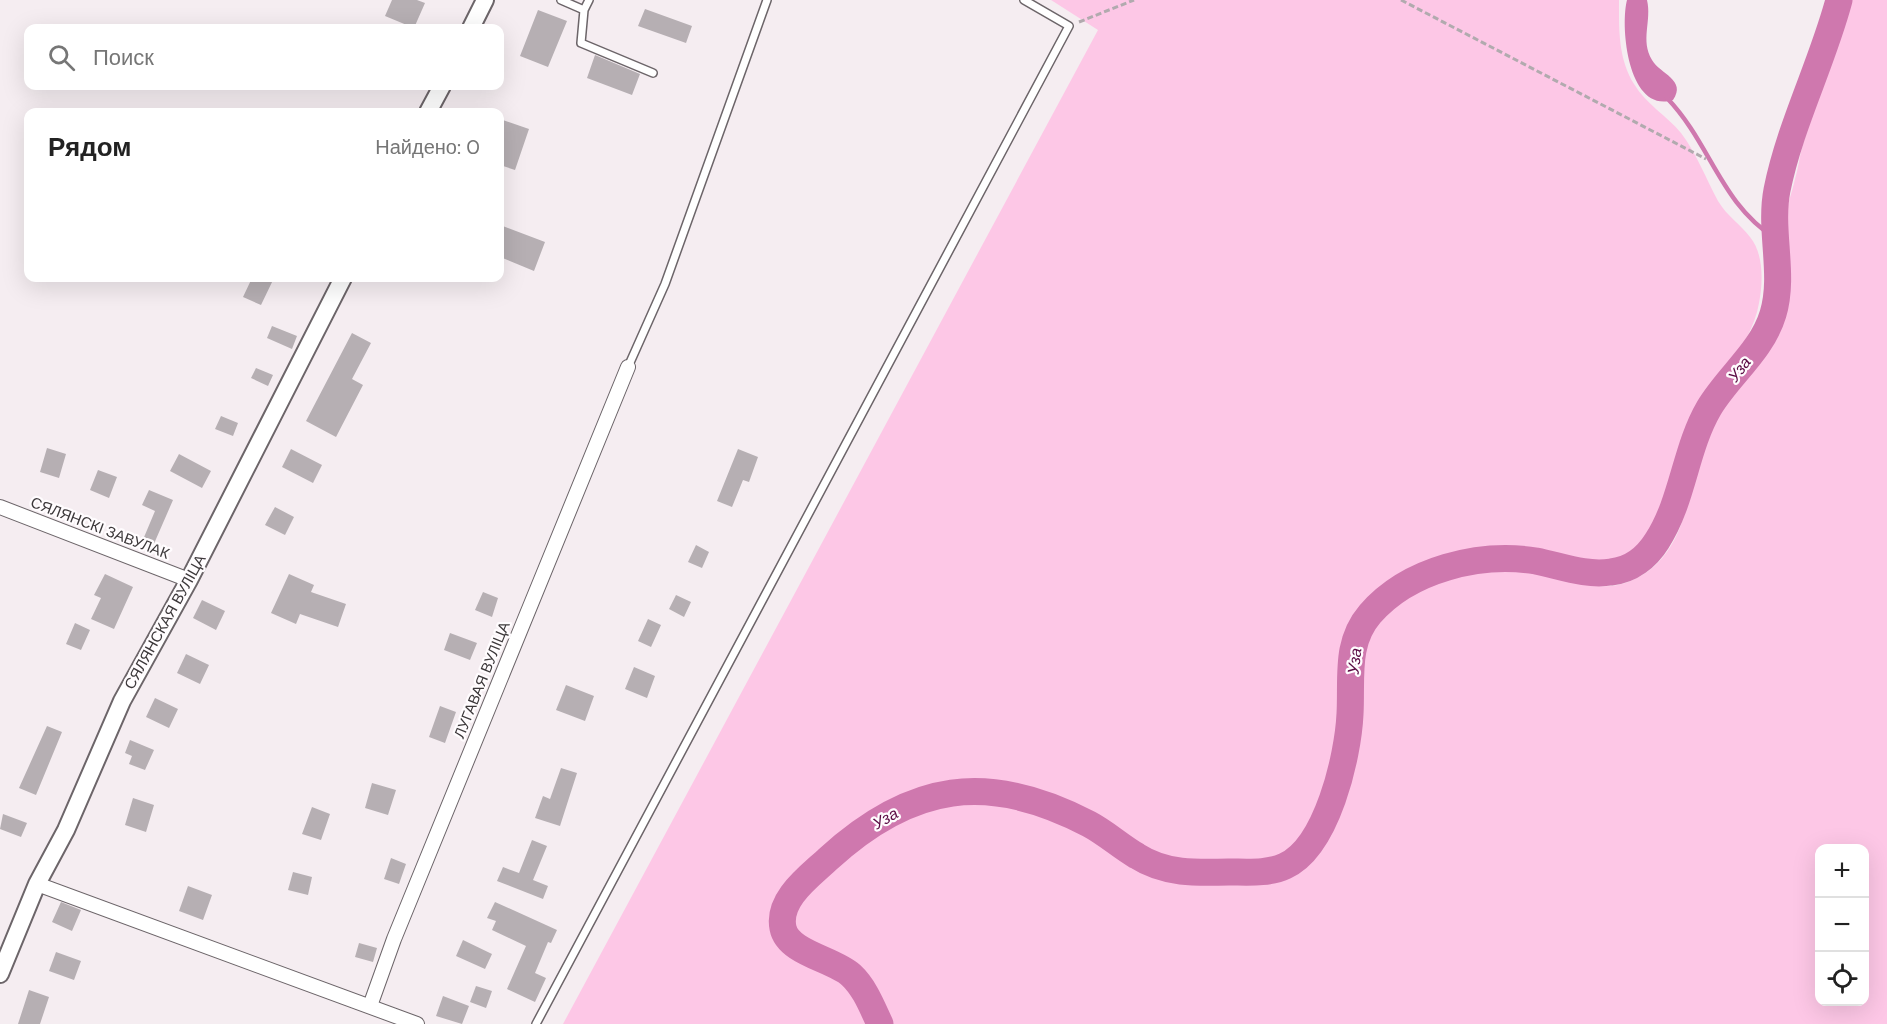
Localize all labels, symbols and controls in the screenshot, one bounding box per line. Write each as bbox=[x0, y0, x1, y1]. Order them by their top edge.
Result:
search box bbox=[24, 24, 504, 90]
icon: search bbox=[45, 41, 78, 74]
text: Поиск bbox=[93, 43, 154, 72]
text: Рядом bbox=[48, 130, 131, 164]
text: Найдено: 0 bbox=[375, 134, 480, 160]
water label: Уза bbox=[1723, 352, 1756, 387]
street label: СЯЛЯНСКІ ЗАВУЛАК bbox=[28, 492, 172, 564]
street label: СЯЛЯНСКАЯ ВУЛІЦА bbox=[120, 551, 210, 693]
street label: ЛУГАВАЯ ВУЛІЦА bbox=[449, 619, 515, 741]
water label: Уза bbox=[1343, 647, 1366, 676]
water label: Уза bbox=[868, 803, 902, 835]
map controls bbox=[1815, 844, 1869, 1006]
button: + bbox=[1815, 844, 1869, 898]
button: − bbox=[1815, 898, 1869, 952]
button: locate bbox=[1815, 952, 1869, 1006]

